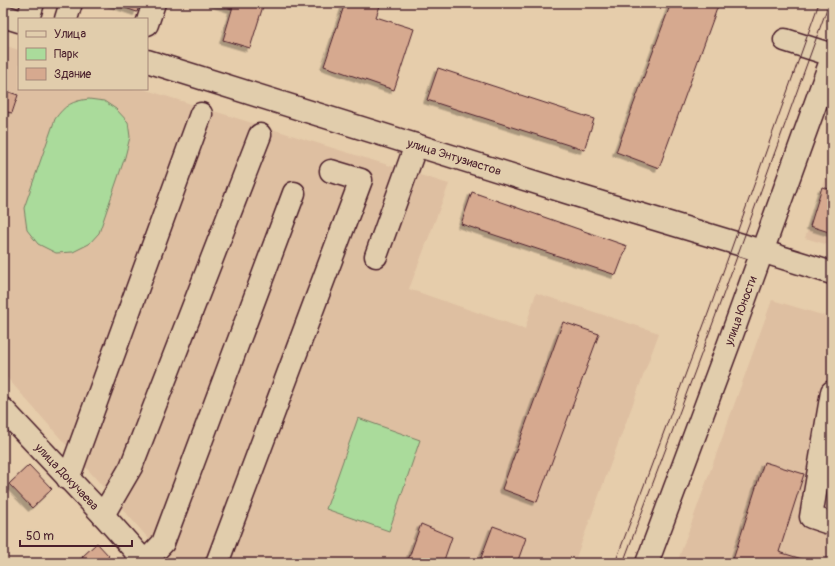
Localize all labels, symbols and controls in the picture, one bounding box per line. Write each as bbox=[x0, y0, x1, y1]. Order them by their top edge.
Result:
legend bbox=[18, 18, 148, 90]
text: Улица bbox=[54, 27, 86, 42]
text: Парк bbox=[54, 47, 79, 62]
text: Здание bbox=[54, 67, 91, 82]
street label: улица Энтузиастов bbox=[404, 135, 503, 179]
street label: улица Юности bbox=[721, 274, 761, 349]
street label: улица Докучаева bbox=[31, 440, 102, 514]
scale bar bbox=[20, 522, 132, 548]
text: 50 m bbox=[26, 529, 54, 544]

